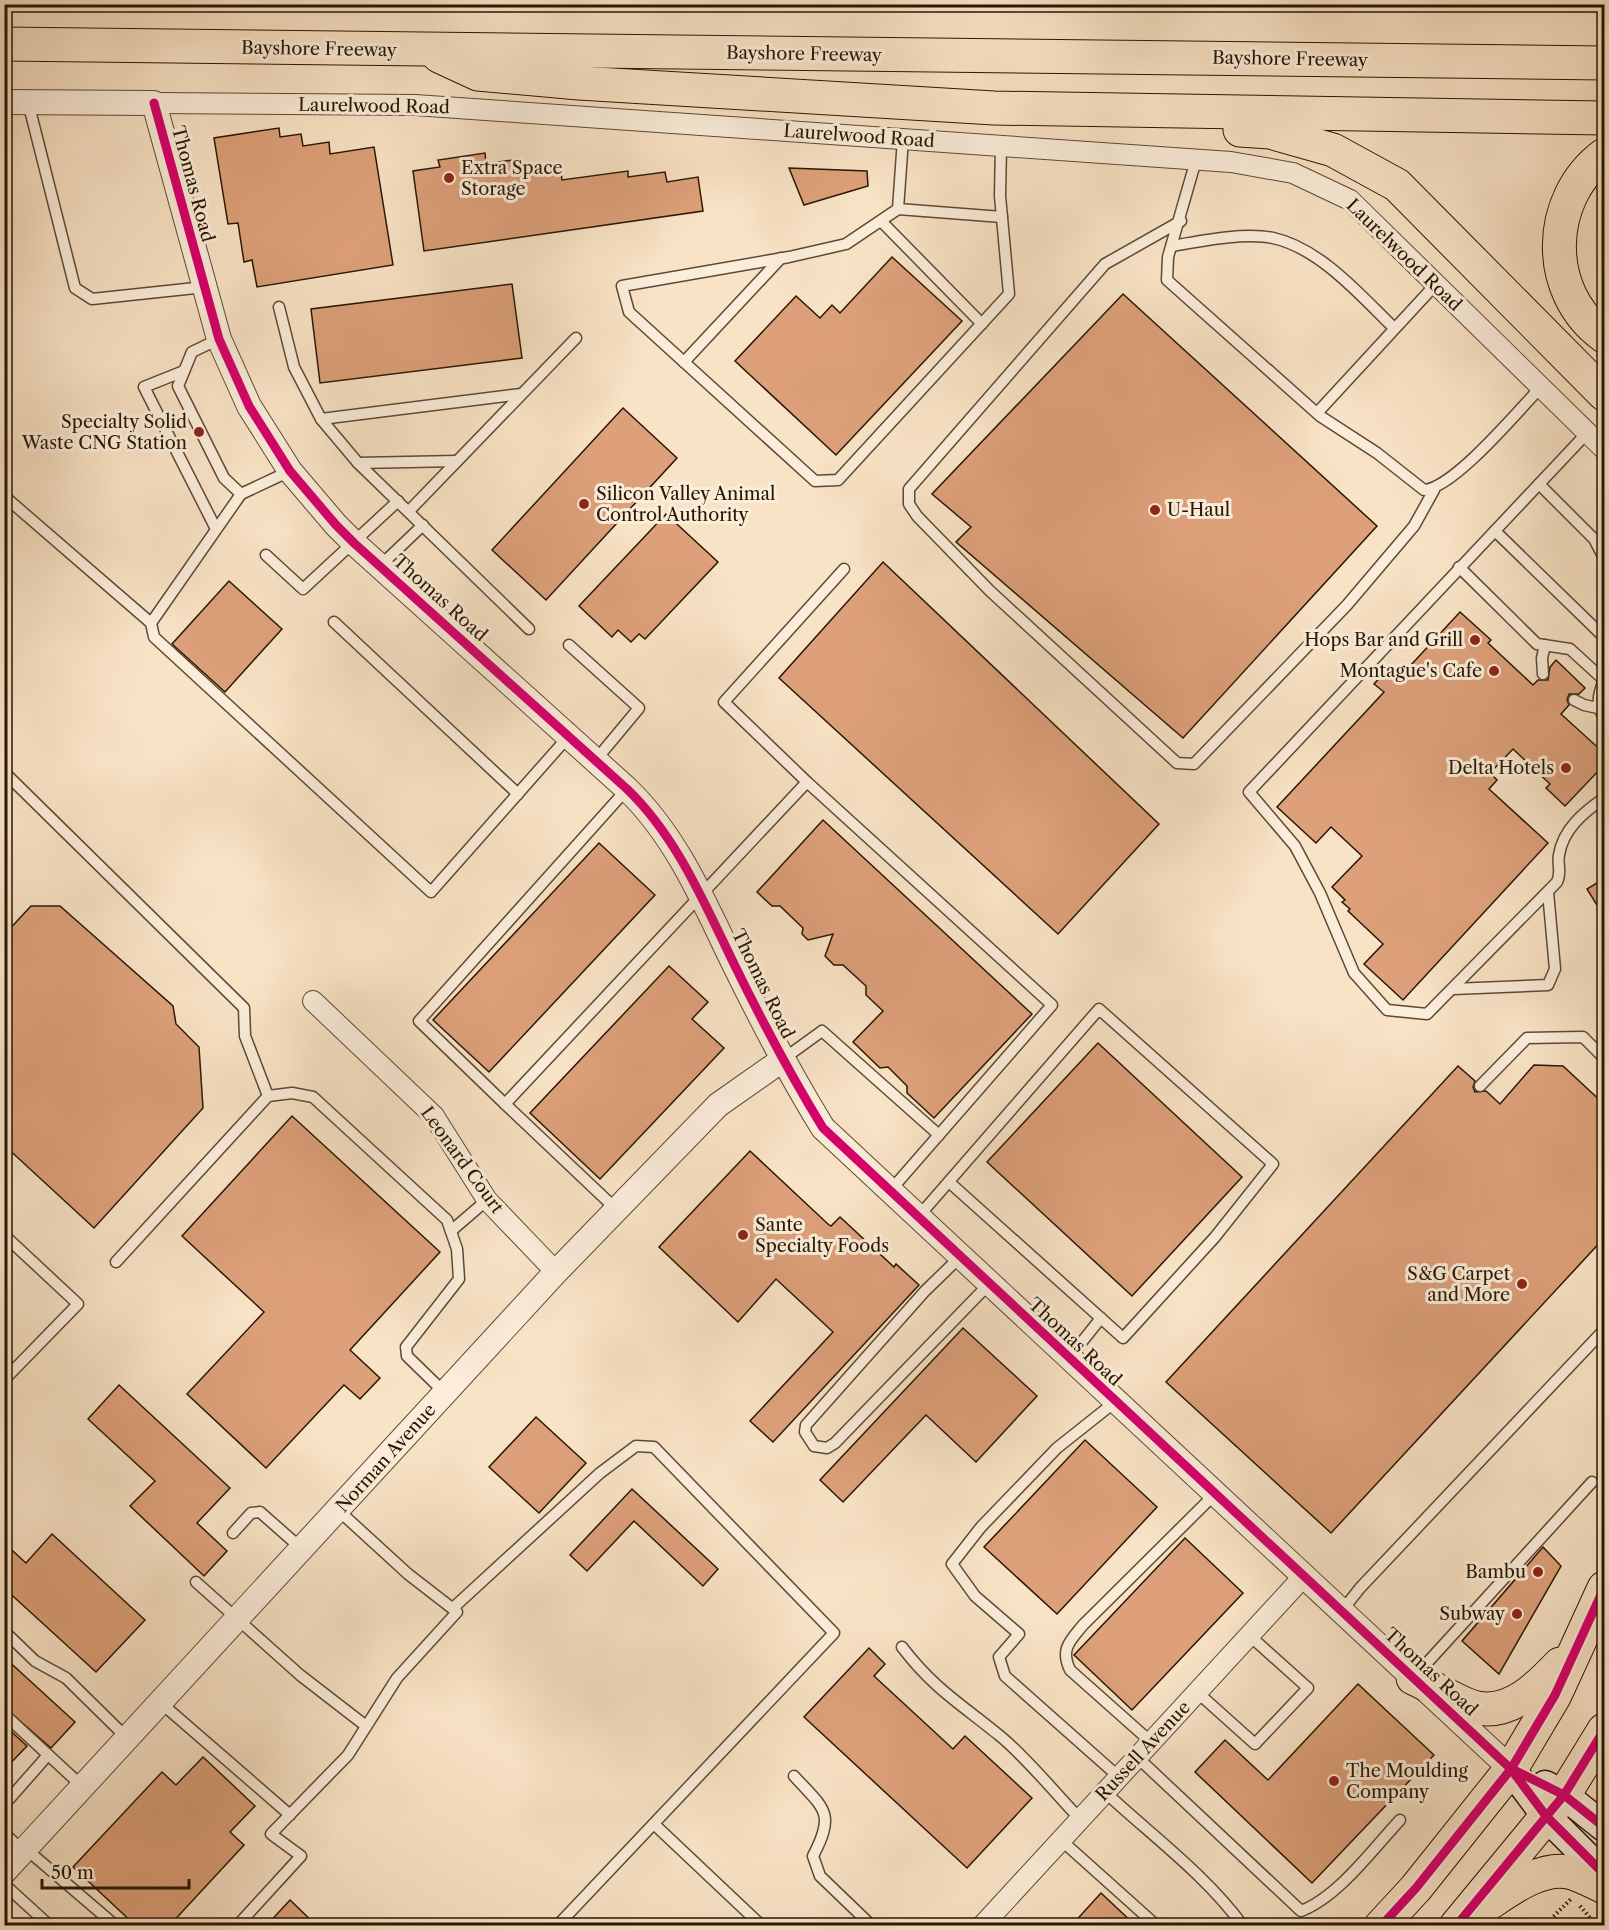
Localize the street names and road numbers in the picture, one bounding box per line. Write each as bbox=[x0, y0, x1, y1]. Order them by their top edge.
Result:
street label: Bayshore Freeway bbox=[241, 37, 398, 61]
street label: Bayshore Freeway bbox=[726, 42, 883, 66]
street label: Bayshore Freeway bbox=[1212, 47, 1369, 71]
street label: Laurelwood Road bbox=[298, 94, 450, 118]
street label: Laurelwood Road bbox=[783, 120, 935, 152]
street label: Thomas Road bbox=[167, 124, 219, 244]
street label: Laurelwood Road bbox=[1342, 194, 1466, 316]
street label: Thomas Road bbox=[388, 550, 492, 646]
street label: Thomas Road bbox=[727, 926, 799, 1042]
street label: Leonard Court bbox=[416, 1102, 509, 1218]
street label: Thomas Road bbox=[1024, 1293, 1126, 1391]
street label: Norman Avenue bbox=[331, 1399, 441, 1517]
street label: Thomas Road bbox=[1380, 1623, 1482, 1721]
street label: Russell Avenue bbox=[1091, 1696, 1195, 1806]

